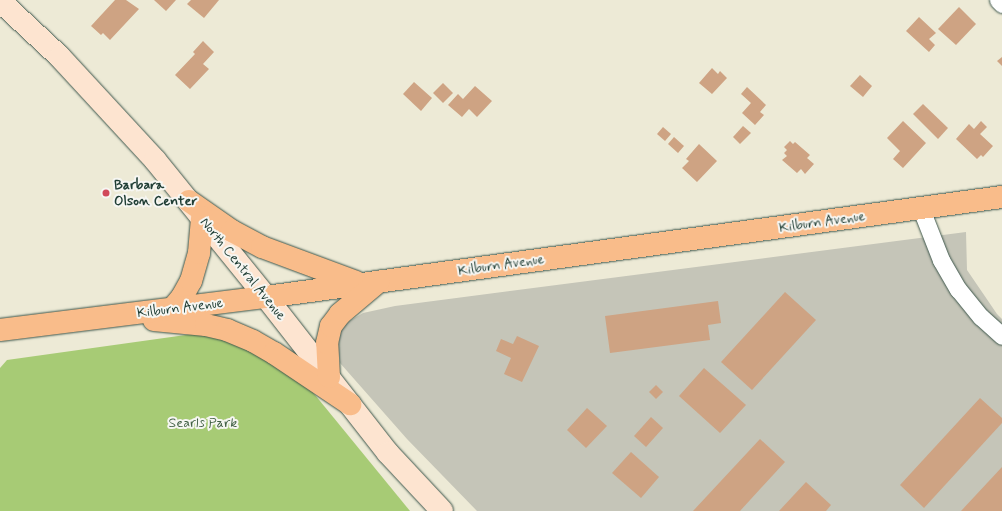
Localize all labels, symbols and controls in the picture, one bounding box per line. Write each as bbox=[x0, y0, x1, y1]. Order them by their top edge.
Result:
place label: Barbara Olson Center bbox=[114, 177, 197, 210]
marker: Barbara Olson Center bbox=[101, 188, 111, 198]
street label: Kilburn Avenue bbox=[776, 207, 868, 237]
street label: North Central Avenue bbox=[195, 213, 291, 325]
street label: Kilburn Avenue bbox=[455, 250, 547, 280]
street label: Kilburn Avenue bbox=[134, 294, 226, 322]
park label: Searls Park bbox=[169, 415, 237, 431]

